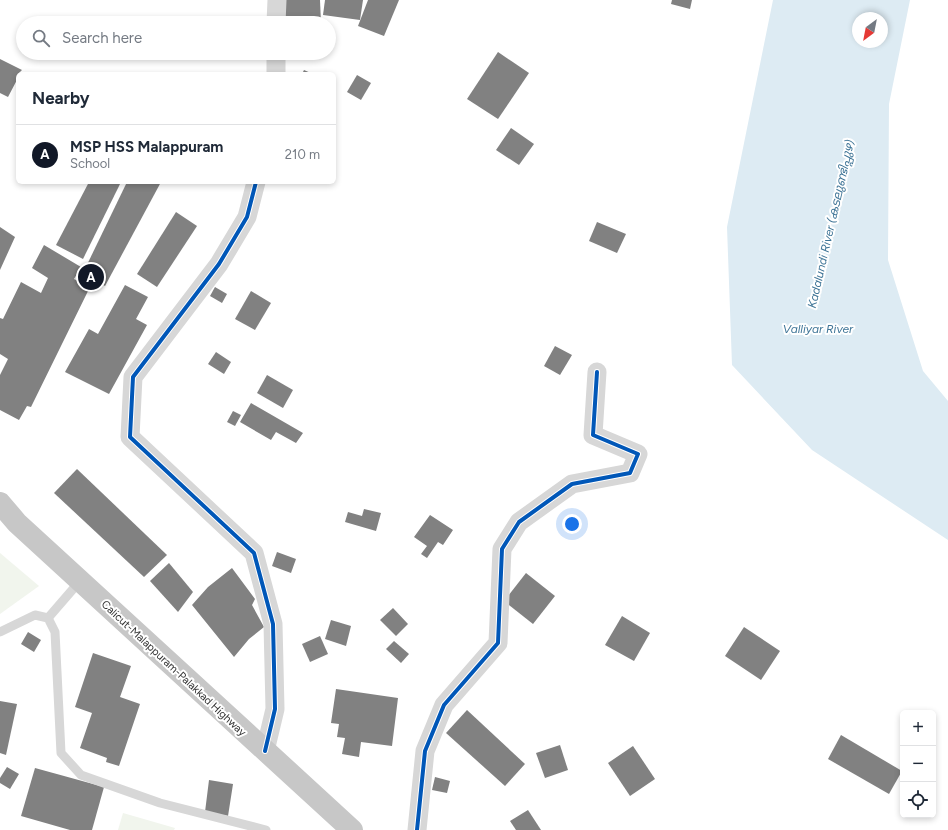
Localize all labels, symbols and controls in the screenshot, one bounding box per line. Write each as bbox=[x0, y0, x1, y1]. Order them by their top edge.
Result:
north arrow bbox=[852, 12, 888, 48]
search box bbox=[16, 16, 336, 60]
icon: search bbox=[30, 27, 52, 49]
text: Search here bbox=[62, 29, 142, 47]
text: Nearby bbox=[32, 88, 90, 108]
text: MSP HSS Malappuram bbox=[70, 138, 223, 156]
water label: Kadalundi River (കടലുണ്ടിപ്പുഴ) bbox=[805, 138, 858, 310]
text: A bbox=[40, 147, 50, 162]
text: 210 m bbox=[285, 147, 320, 162]
text: School bbox=[70, 156, 110, 171]
pin: A bbox=[78, 262, 104, 292]
water label: Valliyar River bbox=[783, 322, 854, 336]
your location bbox=[562, 514, 582, 534]
street label: Calicut-Malappuram-Palakkad Highway bbox=[99, 598, 249, 739]
map controls bbox=[900, 710, 936, 818]
button: + bbox=[900, 710, 936, 746]
button: − bbox=[900, 746, 936, 782]
button: locate bbox=[900, 782, 936, 818]

